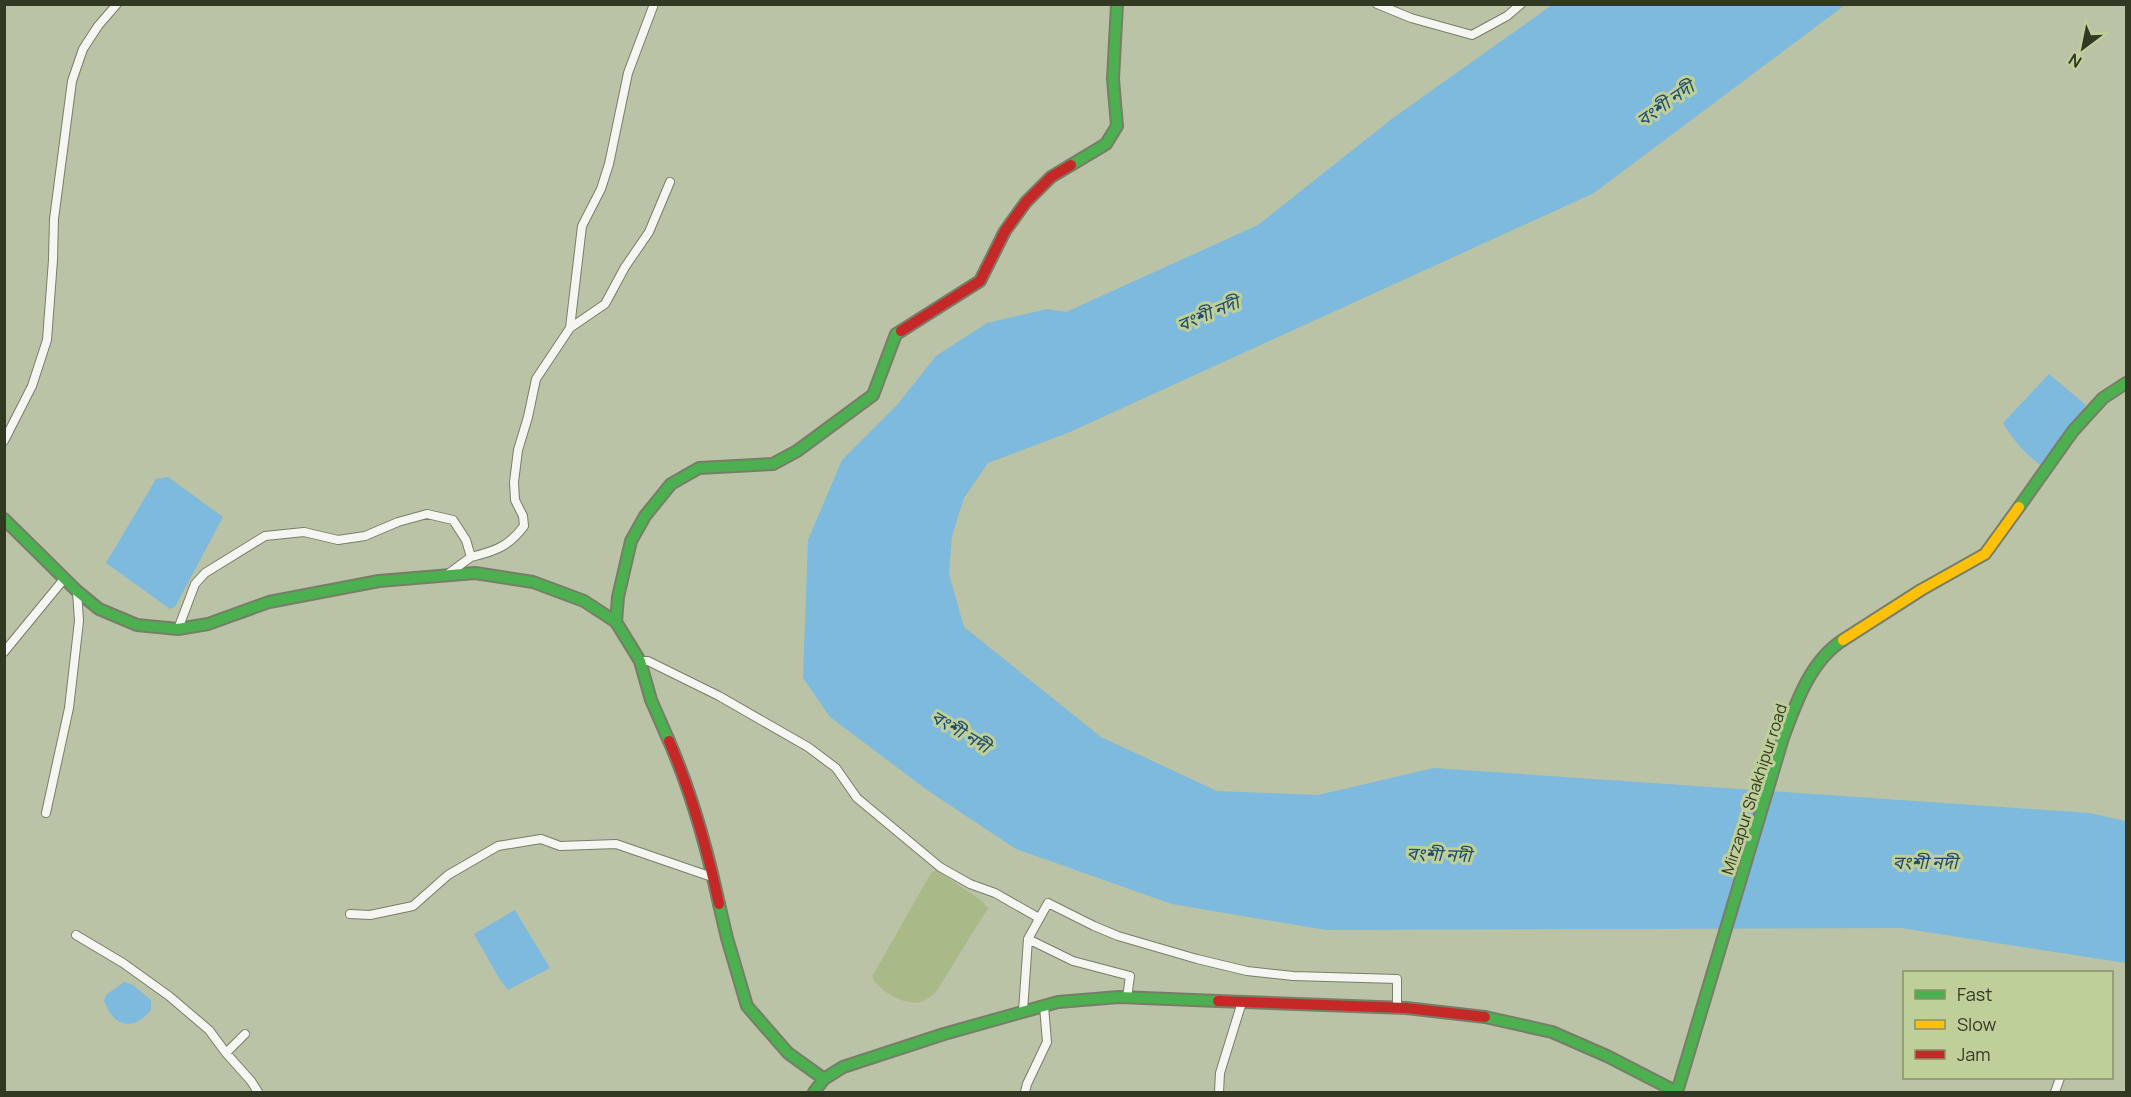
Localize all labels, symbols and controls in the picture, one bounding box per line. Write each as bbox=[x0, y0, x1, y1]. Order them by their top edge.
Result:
north arrow bbox=[2053, 18, 2113, 78]
text: N bbox=[2064, 48, 2086, 73]
water label: বংশী নদী bbox=[1632, 73, 1701, 131]
water label: বংশী নদী bbox=[1173, 289, 1246, 336]
street label: Mirzapur Shakhipur road bbox=[1716, 701, 1792, 877]
water label: বংশী নদী bbox=[927, 704, 998, 760]
water label: বংশী নদী bbox=[1406, 841, 1475, 867]
water label: বংশী নদী bbox=[1893, 850, 1961, 874]
legend bbox=[1903, 971, 2113, 1079]
text: Fast bbox=[1957, 982, 1992, 1006]
text: Slow bbox=[1957, 1012, 1997, 1036]
text: Jam bbox=[1957, 1042, 1991, 1066]

